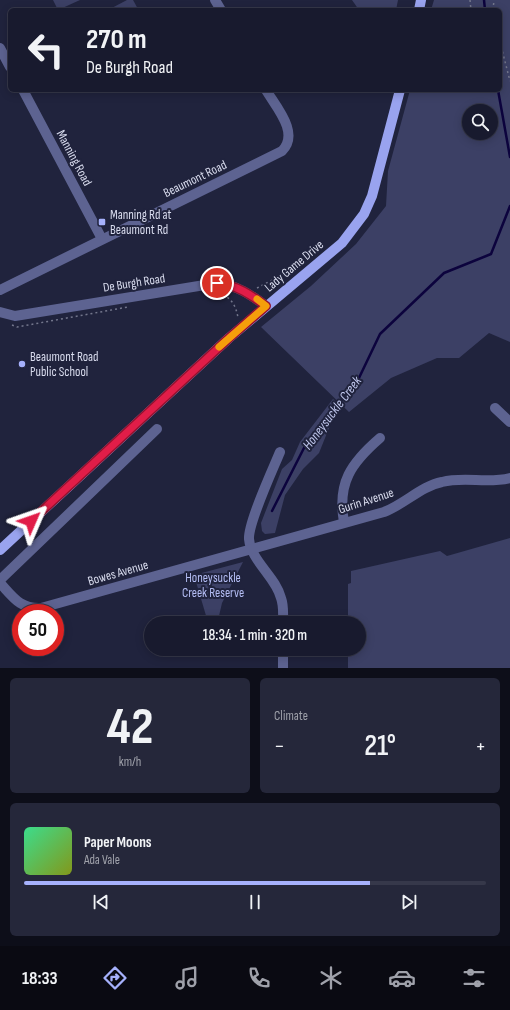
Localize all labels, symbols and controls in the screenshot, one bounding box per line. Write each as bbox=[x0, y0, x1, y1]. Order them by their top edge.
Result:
text: 270 m bbox=[86, 23, 147, 56]
icon: left bbox=[20, 24, 72, 76]
text: De Burgh Road bbox=[86, 57, 173, 78]
map controls bbox=[462, 104, 498, 140]
button: search bbox=[462, 104, 498, 140]
street label: Manning Road bbox=[53, 127, 95, 189]
street label: Beaumont Road bbox=[161, 157, 229, 201]
place label: Manning Rd at Beaumont Rd bbox=[110, 207, 171, 238]
marker: Manning Rd at Beaumont Rd bbox=[97, 217, 107, 227]
street label: Lady Game Drive bbox=[261, 237, 327, 295]
pin bbox=[200, 266, 234, 300]
street label: De Burgh Road bbox=[102, 270, 166, 296]
icon: arrive bbox=[206, 272, 228, 294]
place label: Beaumont Road Public School bbox=[30, 349, 99, 380]
marker: Beaumont Road Public School bbox=[17, 359, 27, 369]
water label: Honeysuckle Creek bbox=[299, 372, 365, 453]
street label: Gurin Avenue bbox=[336, 485, 396, 517]
position arrow bbox=[10.0, 500, 52.0, 542]
street label: Bowes Avenue bbox=[86, 557, 150, 589]
park label: Honeysuckle Creek Reserve bbox=[182, 570, 244, 601]
speed limit sign: 50 bbox=[12, 604, 64, 656]
text: 18:34 · 1 min · 320 m bbox=[203, 626, 307, 645]
text: 42 bbox=[106, 696, 154, 759]
text: Climate bbox=[274, 708, 308, 724]
text: 21° bbox=[364, 728, 396, 764]
text: − bbox=[274, 733, 285, 760]
text: + bbox=[475, 733, 486, 760]
text: km/h bbox=[119, 754, 141, 770]
text: Paper Moons bbox=[84, 833, 152, 852]
text: Ada Vale bbox=[84, 852, 120, 868]
icon: previous bbox=[90, 891, 112, 913]
icon: pause bbox=[244, 891, 266, 913]
icon: next bbox=[398, 891, 420, 913]
icon: directions bbox=[101, 964, 129, 992]
icon: music bbox=[173, 964, 201, 992]
icon: phone bbox=[245, 964, 273, 992]
icon: climate bbox=[317, 964, 345, 992]
icon: car bbox=[388, 964, 416, 992]
icon: filters bbox=[460, 964, 488, 992]
text: 18:33 bbox=[22, 968, 58, 989]

